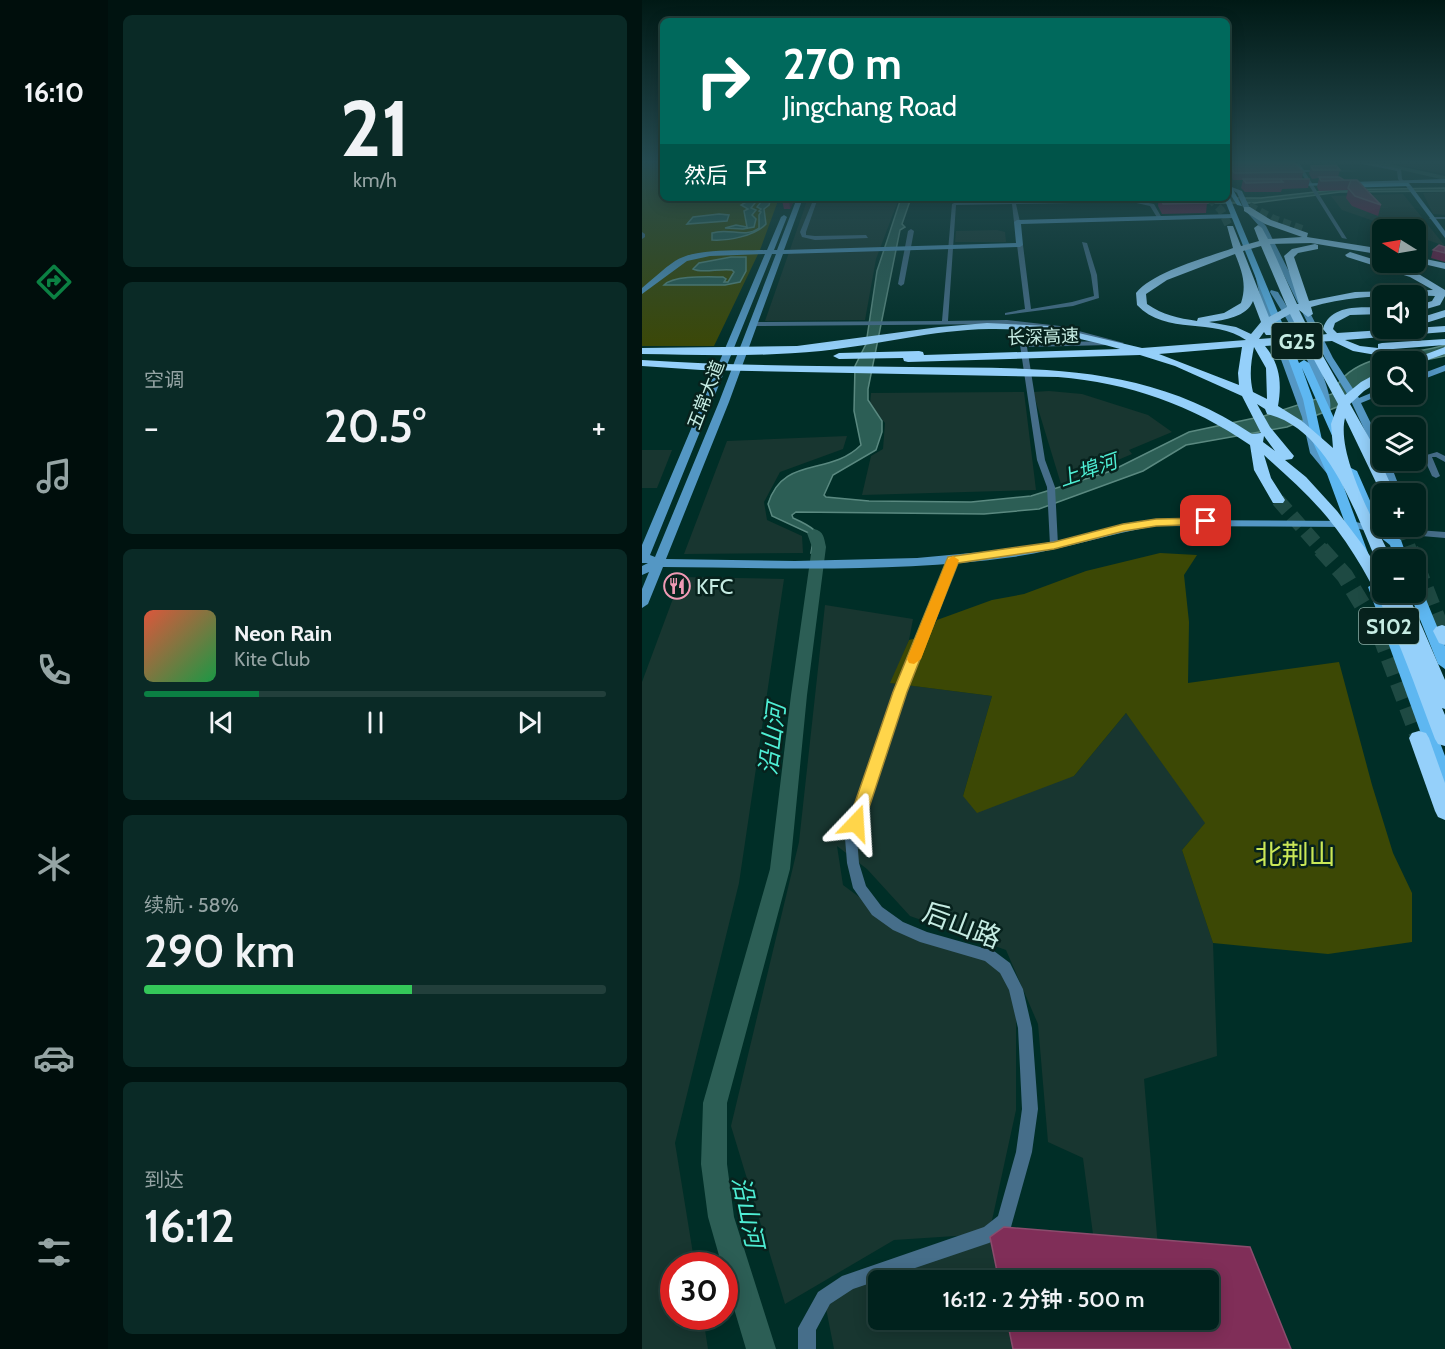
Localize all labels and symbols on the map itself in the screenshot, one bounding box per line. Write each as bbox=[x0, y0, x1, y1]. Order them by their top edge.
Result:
north arrow bbox=[1372, 219, 1426, 273]
road number: G25 bbox=[1272, 323, 1322, 359]
street label: 长深高速 bbox=[1007, 325, 1079, 349]
street label: 五常大道 bbox=[683, 357, 729, 433]
water label: 上埠河 bbox=[1056, 448, 1124, 491]
pin bbox=[1180, 495, 1231, 546]
restaurant icon: KFC bbox=[662, 571, 692, 601]
place label: KFC bbox=[696, 573, 733, 600]
road number: S102 bbox=[1359, 608, 1419, 644]
water label: 沿山河 bbox=[753, 698, 791, 776]
position arrow bbox=[824, 791, 888, 855]
park label: 北荆山 bbox=[1255, 838, 1336, 871]
street label: 后山路 bbox=[918, 895, 1006, 955]
water label: 沿山河 bbox=[726, 1174, 770, 1254]
speed limit sign: 30 bbox=[660, 1252, 738, 1330]

